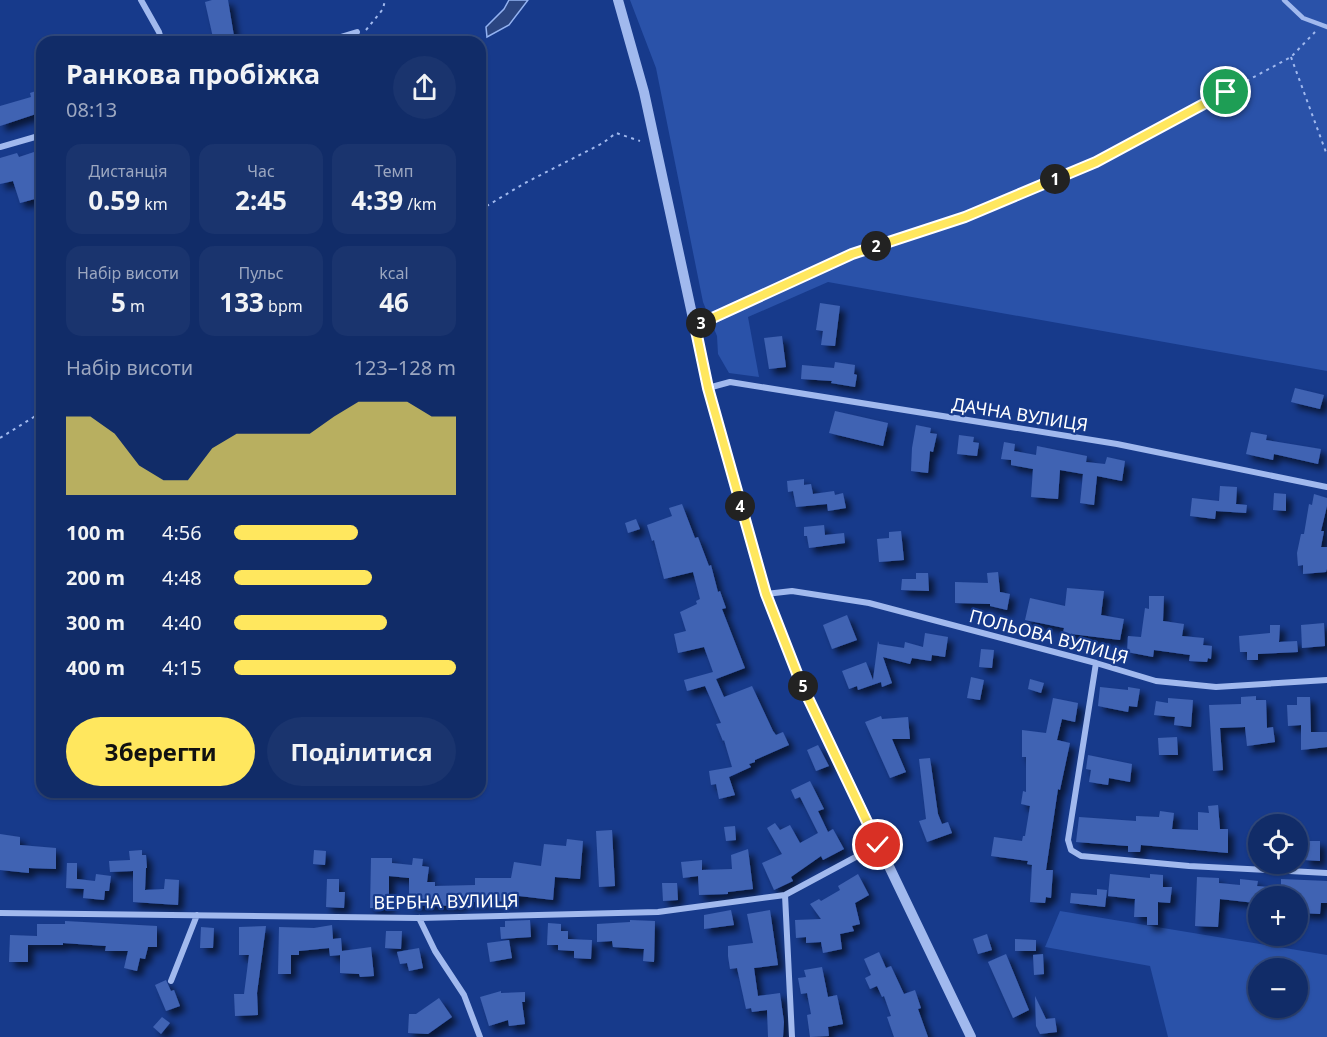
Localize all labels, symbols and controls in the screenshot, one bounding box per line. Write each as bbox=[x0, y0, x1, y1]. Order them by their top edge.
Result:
text: Ранкова пробіжка bbox=[66, 55, 320, 92]
button: share bbox=[393, 56, 456, 119]
pin bbox=[1200, 66, 1251, 117]
icon: arrive bbox=[1209, 75, 1242, 108]
text: 08:13 bbox=[66, 96, 117, 123]
text: Дистанція bbox=[89, 160, 167, 182]
text: Час bbox=[247, 160, 275, 182]
text: Темп bbox=[374, 160, 414, 182]
pin: 1 bbox=[1040, 164, 1070, 194]
text: 1 bbox=[1050, 168, 1060, 190]
text: 0.59 bbox=[88, 182, 140, 218]
text: 2:45 bbox=[235, 182, 287, 218]
text: 4:39 bbox=[351, 182, 403, 218]
text: km bbox=[140, 193, 168, 215]
text: /km bbox=[403, 193, 437, 215]
pin: 2 bbox=[861, 231, 891, 261]
text: 2 bbox=[871, 235, 881, 257]
text: Набір висоти bbox=[77, 262, 179, 284]
text: Пульс bbox=[238, 262, 284, 284]
text: kcal bbox=[379, 262, 409, 284]
text: 5 bbox=[111, 284, 126, 320]
text: 133 bbox=[219, 284, 264, 320]
text: 46 bbox=[379, 284, 409, 320]
text: m bbox=[126, 295, 145, 317]
text: bpm bbox=[264, 295, 303, 317]
pin: 3 bbox=[686, 308, 716, 338]
text: 3 bbox=[696, 312, 706, 334]
text: Набір висоти bbox=[66, 354, 193, 381]
text: 123–128 m bbox=[353, 354, 456, 381]
street label: ДАЧНА ВУЛИЦЯ bbox=[950, 391, 1090, 437]
pin: 4 bbox=[725, 491, 755, 521]
text: 4 bbox=[735, 495, 745, 517]
text: 100 m bbox=[66, 519, 125, 546]
text: 4:56 bbox=[162, 519, 202, 546]
text: 200 m bbox=[66, 564, 125, 591]
text: 4:48 bbox=[162, 564, 202, 591]
street label: ПОЛЬОВА ВУЛИЦЯ bbox=[967, 603, 1131, 669]
text: 300 m bbox=[66, 609, 125, 636]
text: 4:40 bbox=[162, 609, 202, 636]
text: 400 m bbox=[66, 654, 125, 681]
text: 4:15 bbox=[162, 654, 202, 681]
pin: 5 bbox=[788, 671, 818, 701]
text: 5 bbox=[798, 675, 808, 697]
button: Зберегти bbox=[66, 717, 255, 786]
button: Поділитися bbox=[267, 717, 456, 786]
map controls bbox=[1248, 814, 1308, 1018]
button: locate bbox=[1248, 814, 1308, 874]
pin bbox=[852, 819, 903, 870]
icon: check bbox=[861, 828, 894, 861]
button: + bbox=[1248, 886, 1308, 946]
street label: ВЕРБНА ВУЛИЦЯ bbox=[373, 888, 519, 914]
button: − bbox=[1248, 958, 1308, 1018]

